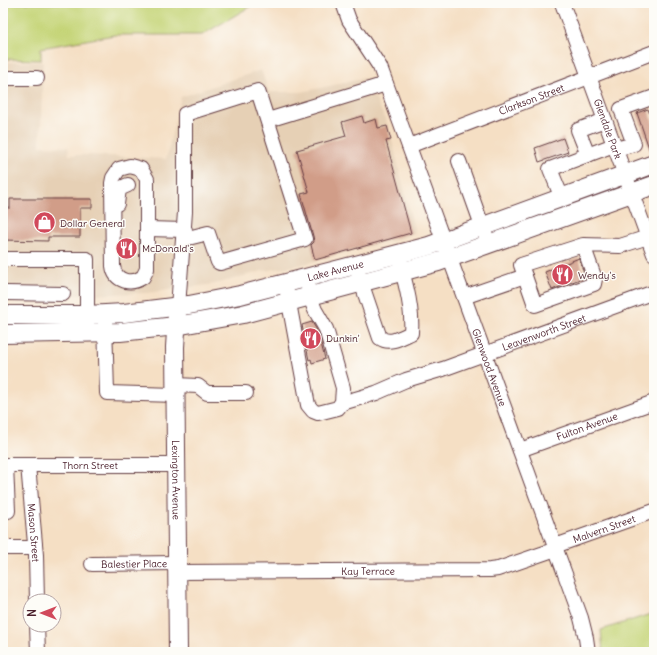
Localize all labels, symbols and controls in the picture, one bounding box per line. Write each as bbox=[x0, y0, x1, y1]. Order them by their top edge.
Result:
street label: Clarkson Street bbox=[497, 80, 566, 117]
street label: Glendale Park bbox=[591, 97, 625, 161]
shop icon: Dollar General bbox=[32, 210, 58, 236]
place label: Dollar General bbox=[60, 217, 125, 230]
restaurant icon: McDonald's bbox=[114, 235, 140, 261]
place label: McDonald's bbox=[142, 242, 194, 255]
street label: Lake Avenue bbox=[306, 257, 365, 284]
restaurant icon: Wendy's bbox=[550, 262, 576, 288]
place label: Wendy's bbox=[578, 269, 616, 282]
street label: Leavenworth Street bbox=[500, 311, 588, 353]
restaurant icon: Dunkin' bbox=[298, 325, 324, 351]
street label: Glenwood Avenue bbox=[469, 327, 510, 408]
place label: Dunkin' bbox=[326, 332, 360, 345]
street label: Fulton Avenue bbox=[554, 409, 619, 443]
street label: Lexington Avenue bbox=[169, 440, 183, 520]
street label: Thorn Street bbox=[62, 459, 118, 472]
street label: Mason Street bbox=[25, 503, 43, 563]
street label: Malvern Street bbox=[571, 511, 638, 546]
street label: Balestier Place bbox=[101, 557, 167, 570]
street label: Kay Terrace bbox=[341, 564, 395, 577]
north arrow bbox=[22, 593, 62, 633]
text: N bbox=[25, 609, 39, 617]

